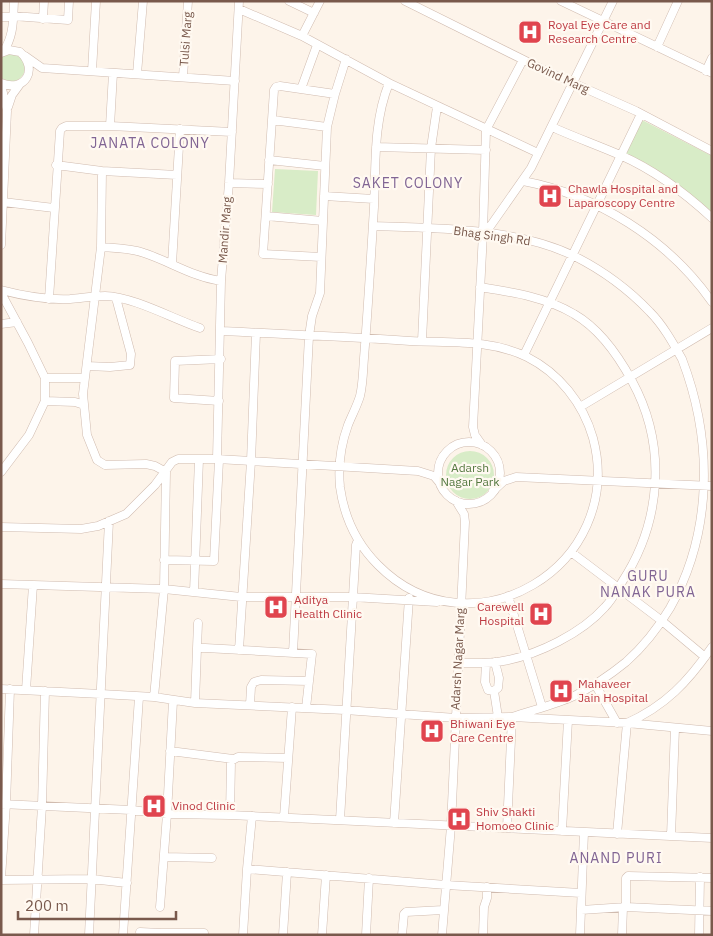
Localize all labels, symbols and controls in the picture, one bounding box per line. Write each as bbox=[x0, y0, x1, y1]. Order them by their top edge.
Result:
street label: Tulsi Marg bbox=[176, 11, 195, 67]
place label: Royal Eye Care and Research Centre bbox=[548, 17, 651, 46]
hospital icon: Royal Eye Care and Research Centre bbox=[517, 19, 543, 45]
street label: Govind Marg bbox=[525, 55, 592, 97]
district label: JANATA COLONY bbox=[90, 134, 210, 152]
district label: SAKET COLONY bbox=[353, 174, 463, 192]
place label: Chawla Hospital and Laparoscopy Centre bbox=[568, 181, 678, 210]
hospital icon: Chawla Hospital and Laparoscopy Centre bbox=[537, 183, 563, 209]
street label: Mandir Marg bbox=[215, 195, 234, 264]
street label: Bhag Singh Rd bbox=[453, 223, 531, 248]
park label: Adarsh Nagar Park bbox=[440, 460, 500, 489]
district label: GURU NANAK PURA bbox=[600, 567, 696, 601]
place label: Aditya Health Clinic bbox=[294, 592, 362, 621]
hospital icon: Aditya Health Clinic bbox=[263, 594, 289, 620]
place label: Carewell Hospital bbox=[477, 599, 524, 628]
hospital icon: Carewell Hospital bbox=[528, 601, 554, 627]
street label: Adarsh Nagar Marg bbox=[447, 607, 468, 711]
place label: Mahaveer Jain Hospital bbox=[578, 676, 648, 705]
hospital icon: Mahaveer Jain Hospital bbox=[548, 678, 574, 704]
place label: Bhiwani Eye Care Centre bbox=[450, 716, 516, 745]
hospital icon: Bhiwani Eye Care Centre bbox=[419, 718, 445, 744]
hospital icon: Vinod Clinic bbox=[141, 793, 167, 819]
place label: Vinod Clinic bbox=[172, 798, 235, 813]
place label: Shiv Shakti Homoeo Clinic bbox=[476, 804, 554, 833]
hospital icon: Shiv Shakti Homoeo Clinic bbox=[446, 806, 472, 832]
district label: ANAND PURI bbox=[570, 849, 662, 867]
scale bar bbox=[18, 888, 175, 920]
text: 200 m bbox=[25, 896, 69, 915]

